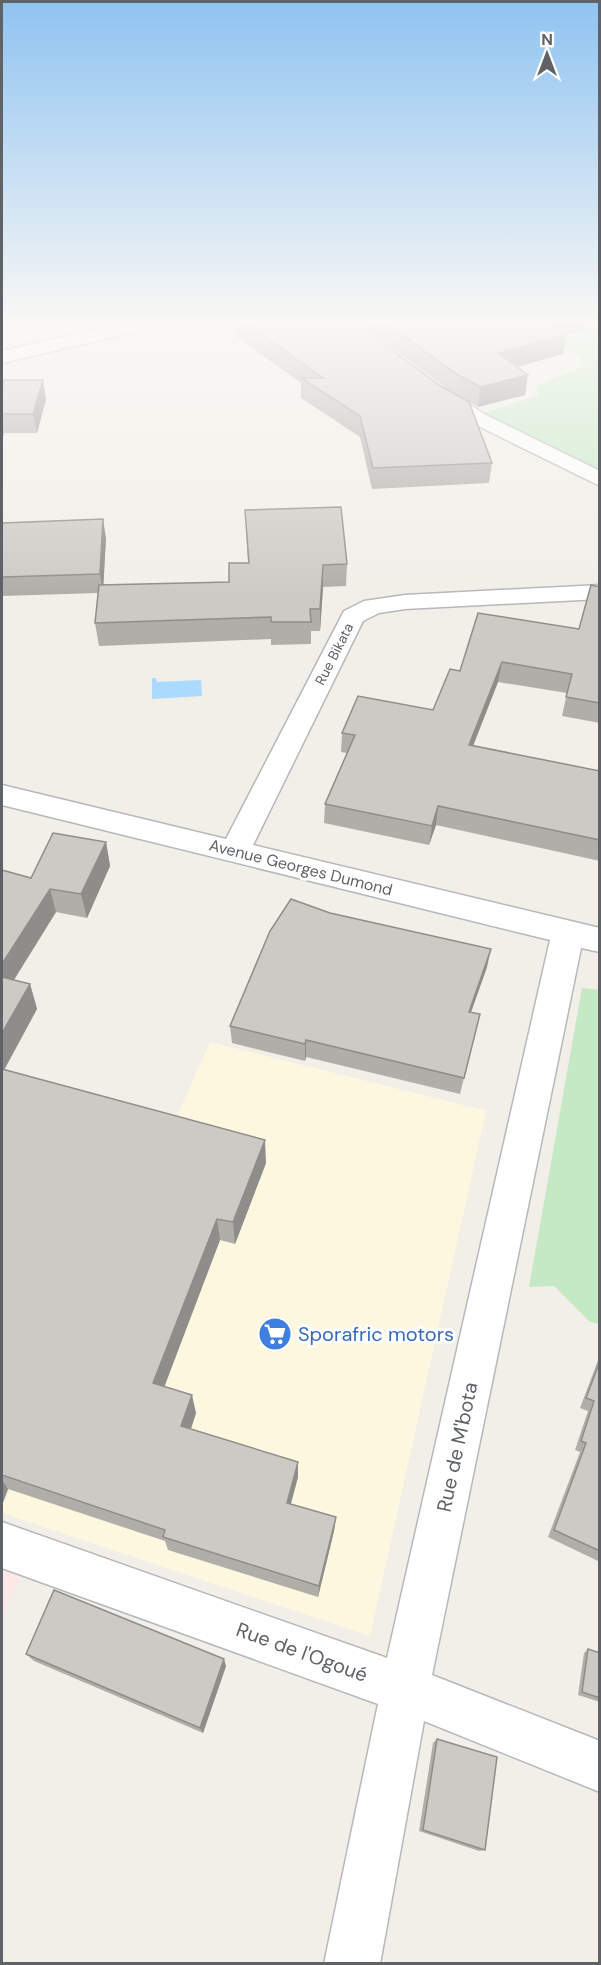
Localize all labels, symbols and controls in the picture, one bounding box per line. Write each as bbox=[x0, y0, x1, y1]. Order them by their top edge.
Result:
north arrow bbox=[517, 24, 577, 84]
text: N bbox=[541, 29, 553, 50]
street label: Rue Bikata bbox=[311, 620, 357, 688]
street label: Avenue Georges Dumond bbox=[207, 835, 395, 900]
supermarket icon: Sporafric motors bbox=[257, 1316, 293, 1352]
place label: Sporafric motors bbox=[298, 1321, 454, 1347]
street label: Rue de M'bota bbox=[431, 1380, 483, 1514]
street label: Rue de l'Ogoué bbox=[233, 1616, 371, 1688]

